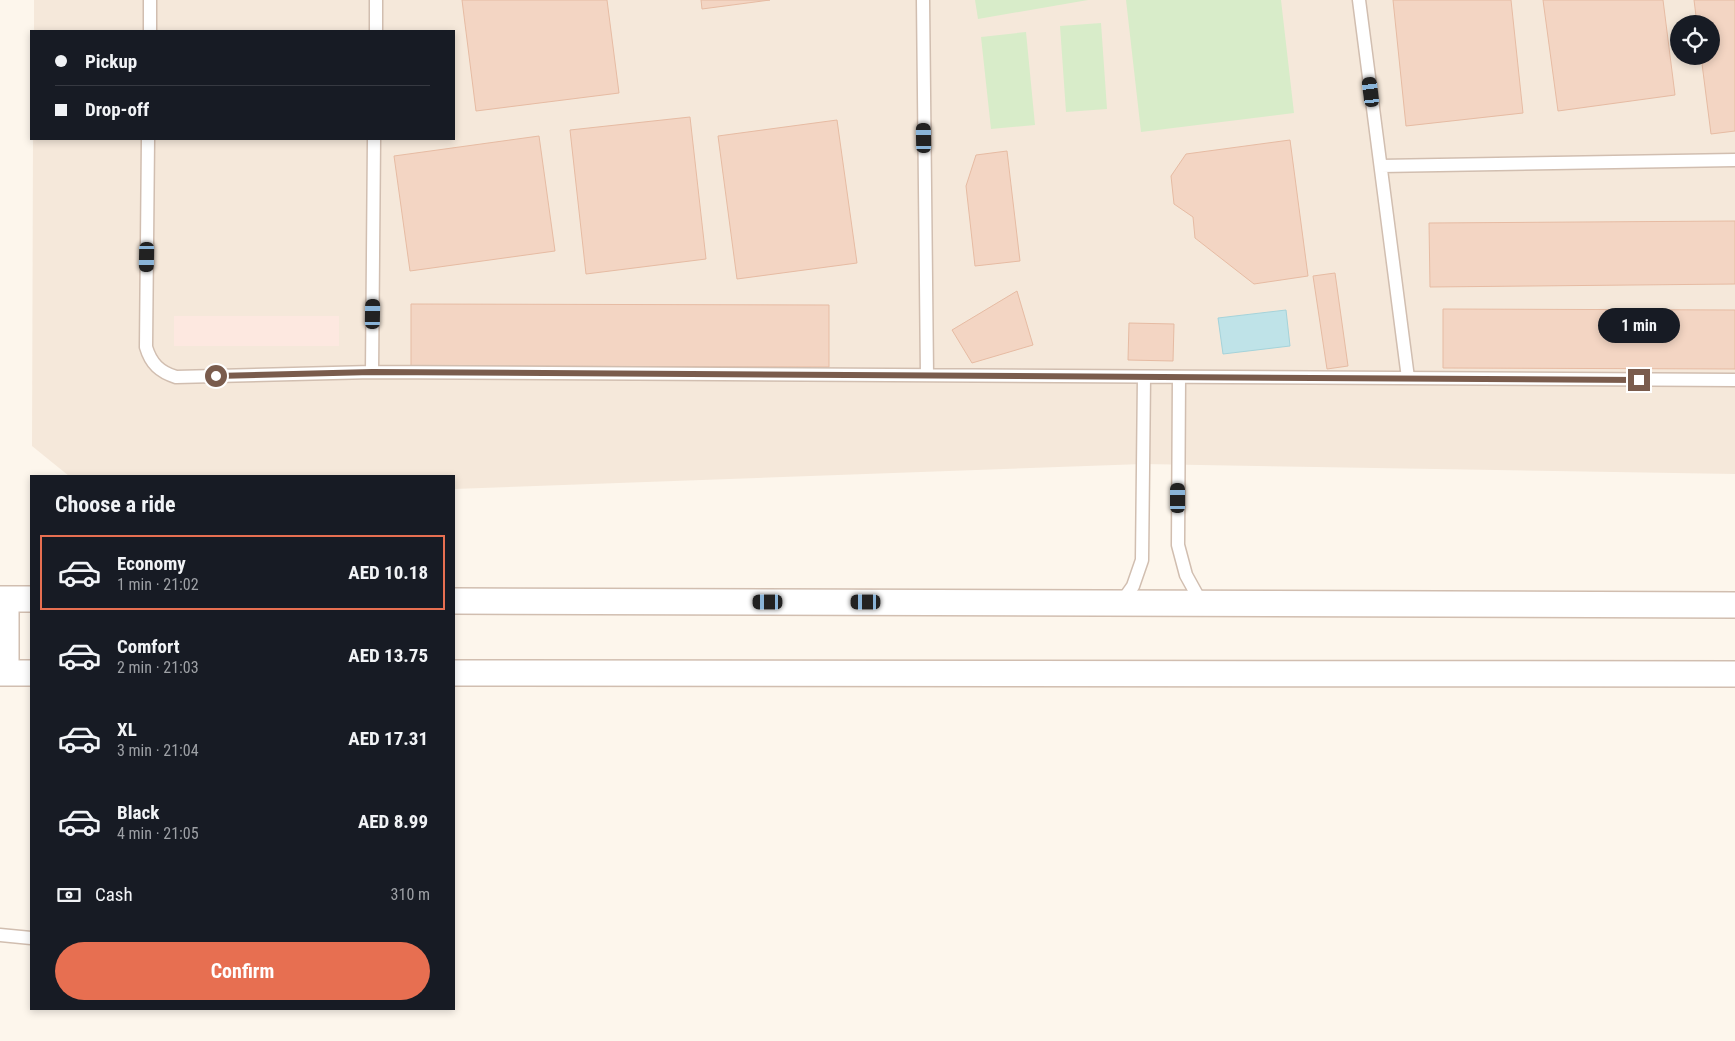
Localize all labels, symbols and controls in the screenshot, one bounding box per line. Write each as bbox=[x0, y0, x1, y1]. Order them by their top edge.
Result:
map controls bbox=[1670, 15, 1720, 65]
button: locate bbox=[1670, 15, 1720, 65]
text: Pickup bbox=[85, 50, 137, 73]
car bbox=[1361, 76, 1380, 108]
text: Drop-off bbox=[85, 98, 149, 121]
car bbox=[916, 123, 931, 153]
car bbox=[139, 242, 154, 272]
car bbox=[365, 299, 380, 329]
callout: 1 min bbox=[1598, 308, 1680, 342]
text: 1 min bbox=[1621, 316, 1657, 335]
route start bbox=[205, 365, 227, 387]
route end bbox=[1628, 369, 1650, 391]
car bbox=[1170, 483, 1185, 513]
text: Choose a ride bbox=[55, 492, 176, 517]
icon: car bbox=[57, 550, 102, 595]
text: Economy bbox=[117, 552, 186, 575]
text: AED 10.18 bbox=[348, 561, 428, 584]
text: 1 min · 21:02 bbox=[117, 575, 199, 594]
car bbox=[753, 595, 783, 610]
car bbox=[851, 595, 881, 610]
icon: car bbox=[57, 633, 102, 678]
text: Comfort bbox=[117, 635, 180, 658]
text: AED 13.75 bbox=[348, 644, 428, 667]
text: 2 min · 21:03 bbox=[117, 658, 199, 677]
icon: car bbox=[57, 716, 102, 761]
text: XL bbox=[117, 718, 137, 741]
text: AED 17.31 bbox=[348, 727, 428, 750]
text: 3 min · 21:04 bbox=[117, 741, 199, 760]
icon: car bbox=[57, 799, 102, 844]
text: Black bbox=[117, 801, 159, 824]
text: AED 8.99 bbox=[358, 810, 428, 833]
text: 4 min · 21:05 bbox=[117, 824, 199, 843]
icon: cash bbox=[55, 881, 83, 909]
text: Cash bbox=[95, 883, 133, 906]
text: 310 m bbox=[391, 885, 430, 904]
button: Confirm bbox=[55, 942, 430, 1000]

